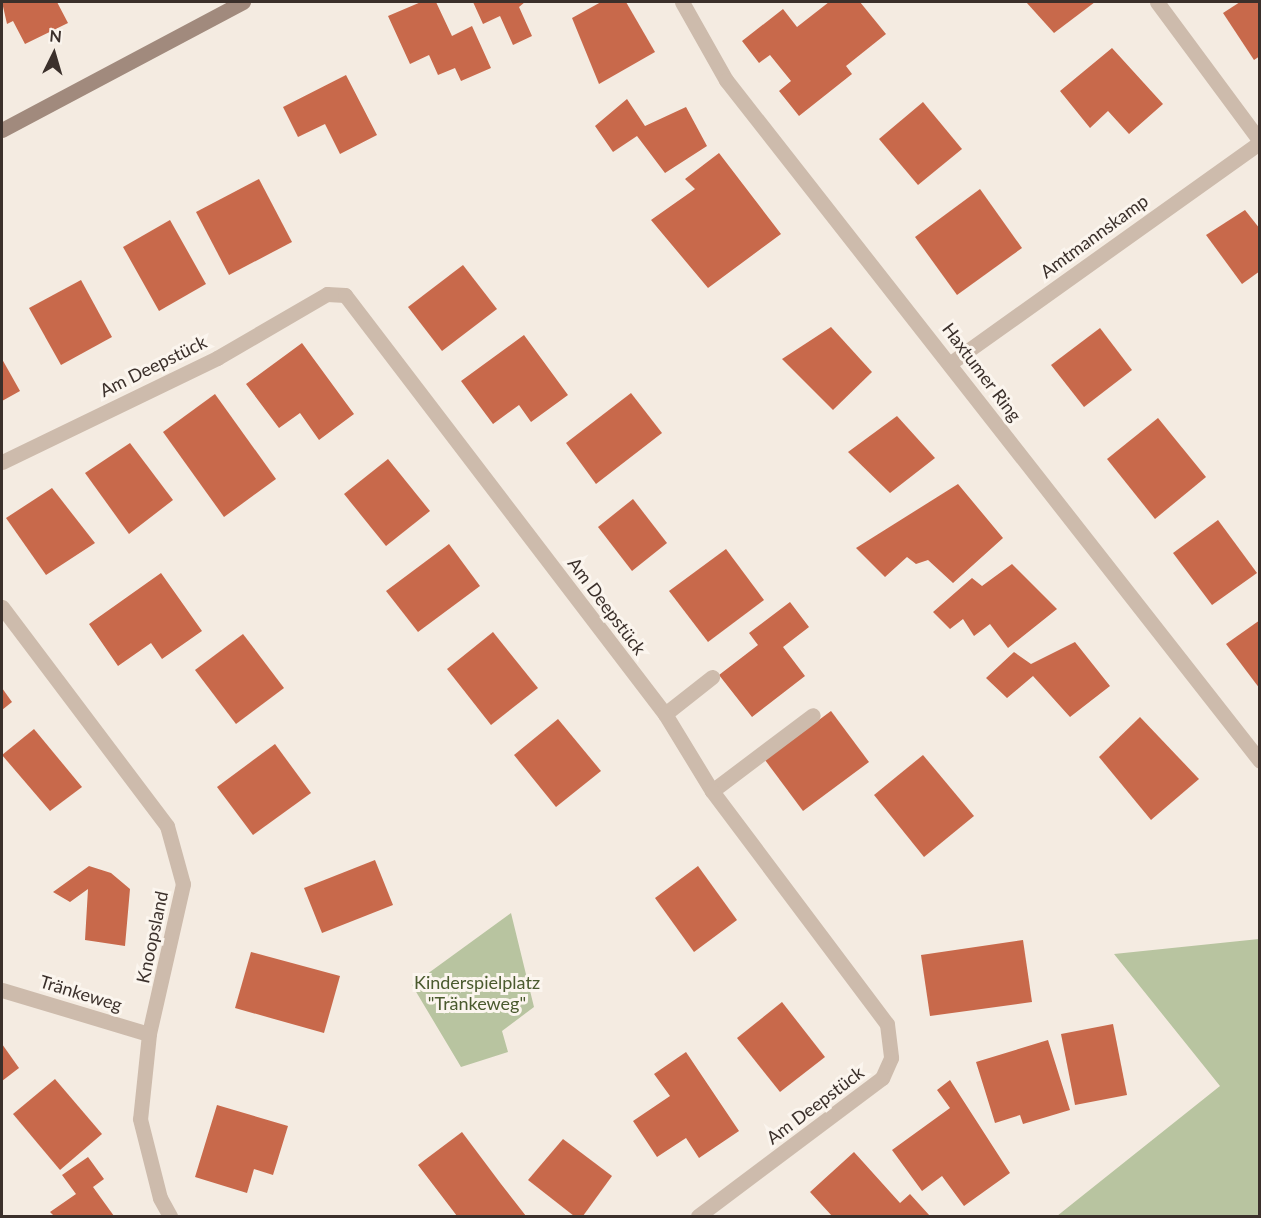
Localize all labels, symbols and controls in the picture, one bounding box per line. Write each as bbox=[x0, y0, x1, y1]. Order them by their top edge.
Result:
north arrow bbox=[24, 24, 84, 84]
text: N bbox=[49, 26, 63, 46]
street label: Amtmannskamp bbox=[1036, 190, 1152, 282]
street label: Haxtumer Ring bbox=[938, 318, 1026, 426]
street label: Am Deepstück bbox=[96, 331, 210, 401]
street label: Am Deepstück bbox=[563, 553, 651, 659]
street label: Knoopsland bbox=[132, 889, 172, 985]
street label: Tränkeweg bbox=[37, 970, 125, 1016]
park label: Kinderspielplatz "Tränkeweg" bbox=[414, 972, 540, 1014]
street label: Am Deepstück bbox=[762, 1061, 868, 1149]

